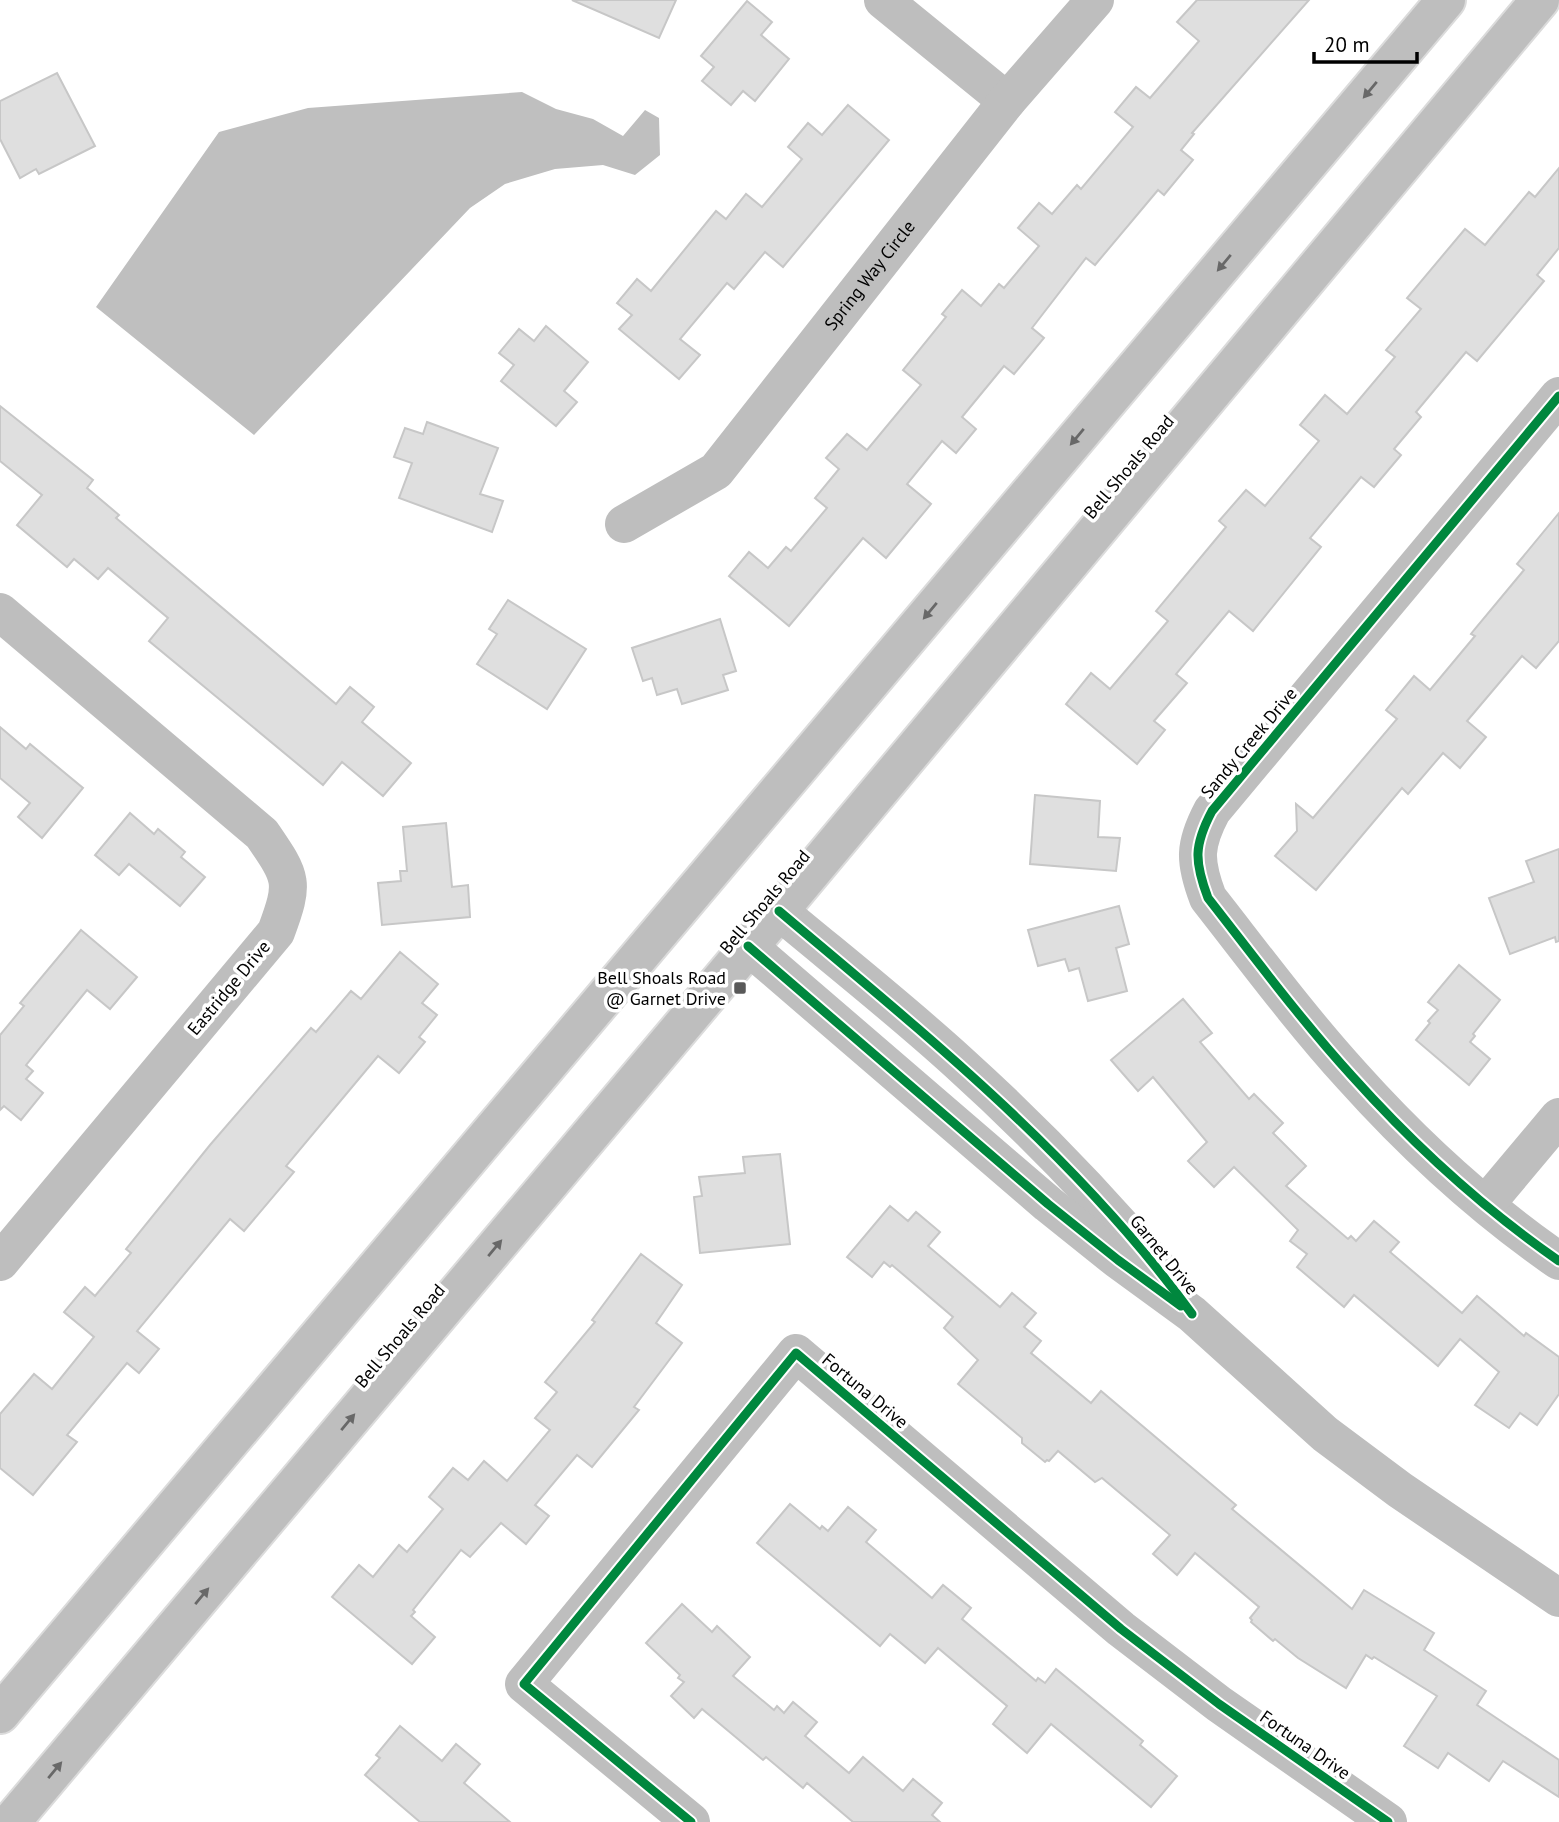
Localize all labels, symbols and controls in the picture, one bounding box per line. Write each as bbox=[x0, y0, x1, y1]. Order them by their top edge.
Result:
scale bar bbox=[1314, 21, 1417, 65]
text: 20 m bbox=[1324, 31, 1370, 58]
one-way arrow bbox=[1363, 81, 1378, 98]
street label: Spring Way Circle bbox=[819, 215, 920, 335]
one-way arrow bbox=[1217, 255, 1232, 272]
street label: Bell Shoals Road bbox=[1078, 410, 1179, 523]
one-way arrow bbox=[1070, 429, 1085, 446]
one-way arrow bbox=[923, 603, 938, 620]
street label: Sandy Creek Drive bbox=[1195, 682, 1302, 803]
street label: Bell Shoals Road bbox=[714, 845, 815, 958]
street label: Eastridge Drive bbox=[182, 936, 275, 1040]
place label: Bell Shoals Road @ Garnet Drive bbox=[597, 966, 726, 1010]
marker: Bell Shoals Road @ Garnet Drive bbox=[732, 980, 748, 996]
street label: Garnet Drive bbox=[1125, 1210, 1204, 1299]
one-way arrow bbox=[487, 1239, 502, 1256]
street label: Bell Shoals Road bbox=[349, 1279, 450, 1392]
street label: Fortuna Drive bbox=[818, 1348, 913, 1433]
one-way arrow bbox=[340, 1413, 355, 1430]
one-way arrow bbox=[194, 1587, 209, 1604]
street label: Fortuna Drive bbox=[1256, 1705, 1355, 1784]
one-way arrow bbox=[47, 1761, 62, 1778]

